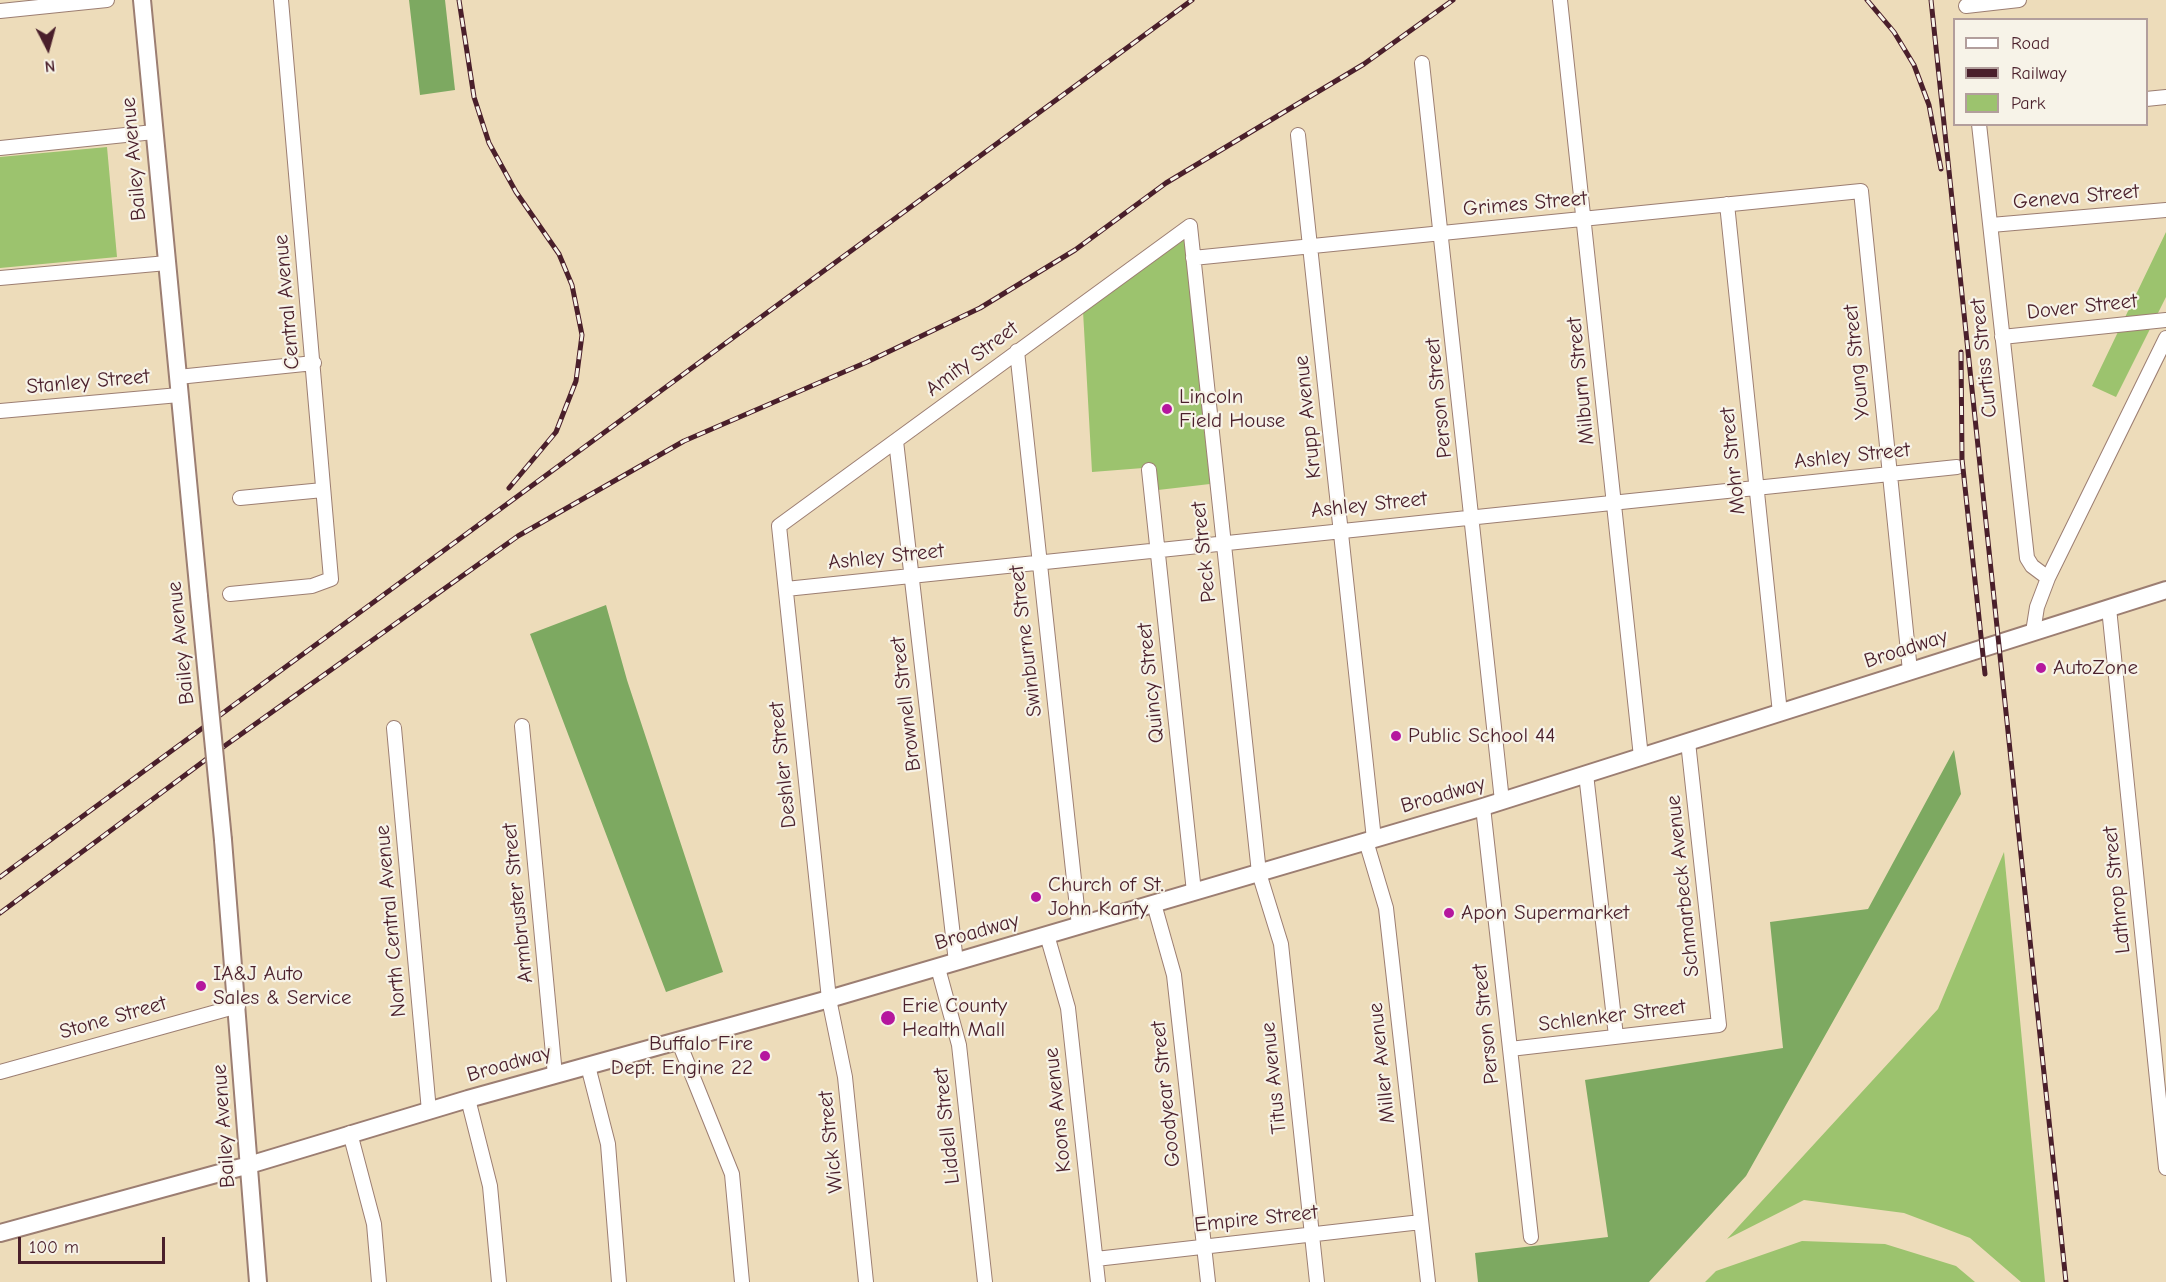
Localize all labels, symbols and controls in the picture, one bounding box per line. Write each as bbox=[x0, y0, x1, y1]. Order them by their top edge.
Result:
north arrow bbox=[18, 18, 78, 78]
legend bbox=[1953, 18, 2148, 126]
text: Road bbox=[2011, 33, 2050, 54]
text: N bbox=[44, 56, 56, 75]
text: Railway bbox=[2011, 63, 2067, 84]
text: Park bbox=[2011, 93, 2045, 114]
street label: Bailey Avenue bbox=[116, 96, 152, 222]
street label: Geneva Street bbox=[2012, 179, 2140, 215]
street label: Grimes Street bbox=[1462, 186, 1588, 222]
street label: Central Avenue bbox=[269, 233, 305, 371]
street label: Dover Street bbox=[2026, 289, 2138, 325]
street label: Curtiss Street bbox=[1965, 297, 2003, 419]
street label: Young Street bbox=[1838, 303, 1876, 421]
street label: Amity Street bbox=[921, 316, 1023, 402]
street label: Milburn Street bbox=[1562, 316, 1600, 446]
street label: Person Street bbox=[1420, 337, 1458, 459]
street label: Krupp Avenue bbox=[1289, 354, 1327, 480]
street label: Stanley Street bbox=[25, 364, 151, 400]
place label: Lincoln Field House bbox=[1179, 384, 1285, 434]
marker: Lincoln Field House bbox=[1160, 402, 1174, 416]
street label: Mohr Street bbox=[1715, 406, 1751, 516]
street label: Ashley Street bbox=[1793, 437, 1911, 475]
street label: Ashley Street bbox=[1310, 486, 1428, 524]
street label: Peck Street bbox=[1186, 500, 1222, 604]
street label: Ashley Street bbox=[827, 538, 945, 576]
street label: Swinburne Street bbox=[1004, 564, 1048, 718]
street label: Bailey Avenue bbox=[162, 580, 200, 706]
street label: Quincy Street bbox=[1132, 621, 1170, 745]
street label: Broadway bbox=[1861, 624, 1951, 674]
street label: Brownell Street bbox=[885, 635, 927, 773]
place label: AutoZone bbox=[2053, 655, 2138, 681]
marker: AutoZone bbox=[2034, 661, 2048, 675]
street label: Deshler Street bbox=[764, 701, 802, 829]
place label: Public School 44 bbox=[1408, 723, 1555, 749]
marker: Public School 44 bbox=[1389, 729, 1403, 743]
street label: Broadway bbox=[1398, 771, 1488, 819]
street label: Schmarbeck Avenue bbox=[1661, 794, 1705, 978]
street label: Armbruster Street bbox=[497, 822, 539, 984]
street label: North Central Avenue bbox=[370, 824, 412, 1018]
street label: Lathrop Street bbox=[2098, 825, 2136, 955]
place label: Church of St. John Kanty bbox=[1048, 872, 1164, 922]
marker: Church of St. John Kanty bbox=[1029, 890, 1043, 904]
place label: Apon Supermarket bbox=[1461, 900, 1629, 926]
marker: Apon Supermarket bbox=[1442, 906, 1456, 920]
street label: Broadway bbox=[932, 908, 1022, 956]
place label: IA&J Auto Sales & Service bbox=[213, 961, 351, 1011]
street label: Person Street bbox=[1467, 963, 1505, 1085]
marker: IA&J Auto Sales & Service bbox=[194, 979, 208, 993]
street label: Stone Street bbox=[57, 991, 169, 1045]
place label: Erie County Health Mall bbox=[902, 993, 1007, 1043]
street label: Schlenker Street bbox=[1537, 994, 1687, 1038]
street label: Miller Avenue bbox=[1363, 1001, 1401, 1125]
marker: Erie County Health Mall bbox=[879, 1009, 897, 1027]
street label: Goodyear Street bbox=[1146, 1020, 1186, 1168]
street label: Titus Avenue bbox=[1256, 1021, 1292, 1135]
place label: Buffalo Fire Dept. Engine 22 bbox=[611, 1031, 753, 1081]
street label: Broadway bbox=[464, 1040, 554, 1088]
street label: Koons Avenue bbox=[1039, 1046, 1077, 1174]
marker: Buffalo Fire Dept. Engine 22 bbox=[758, 1049, 772, 1063]
street label: Bailey Avenue bbox=[207, 1063, 241, 1189]
street label: Liddell Street bbox=[928, 1067, 966, 1185]
street label: Wick Street bbox=[813, 1090, 849, 1194]
street label: Empire Street bbox=[1193, 1200, 1319, 1238]
scale bar bbox=[21, 1225, 168, 1263]
text: 100 m bbox=[29, 1237, 79, 1258]

